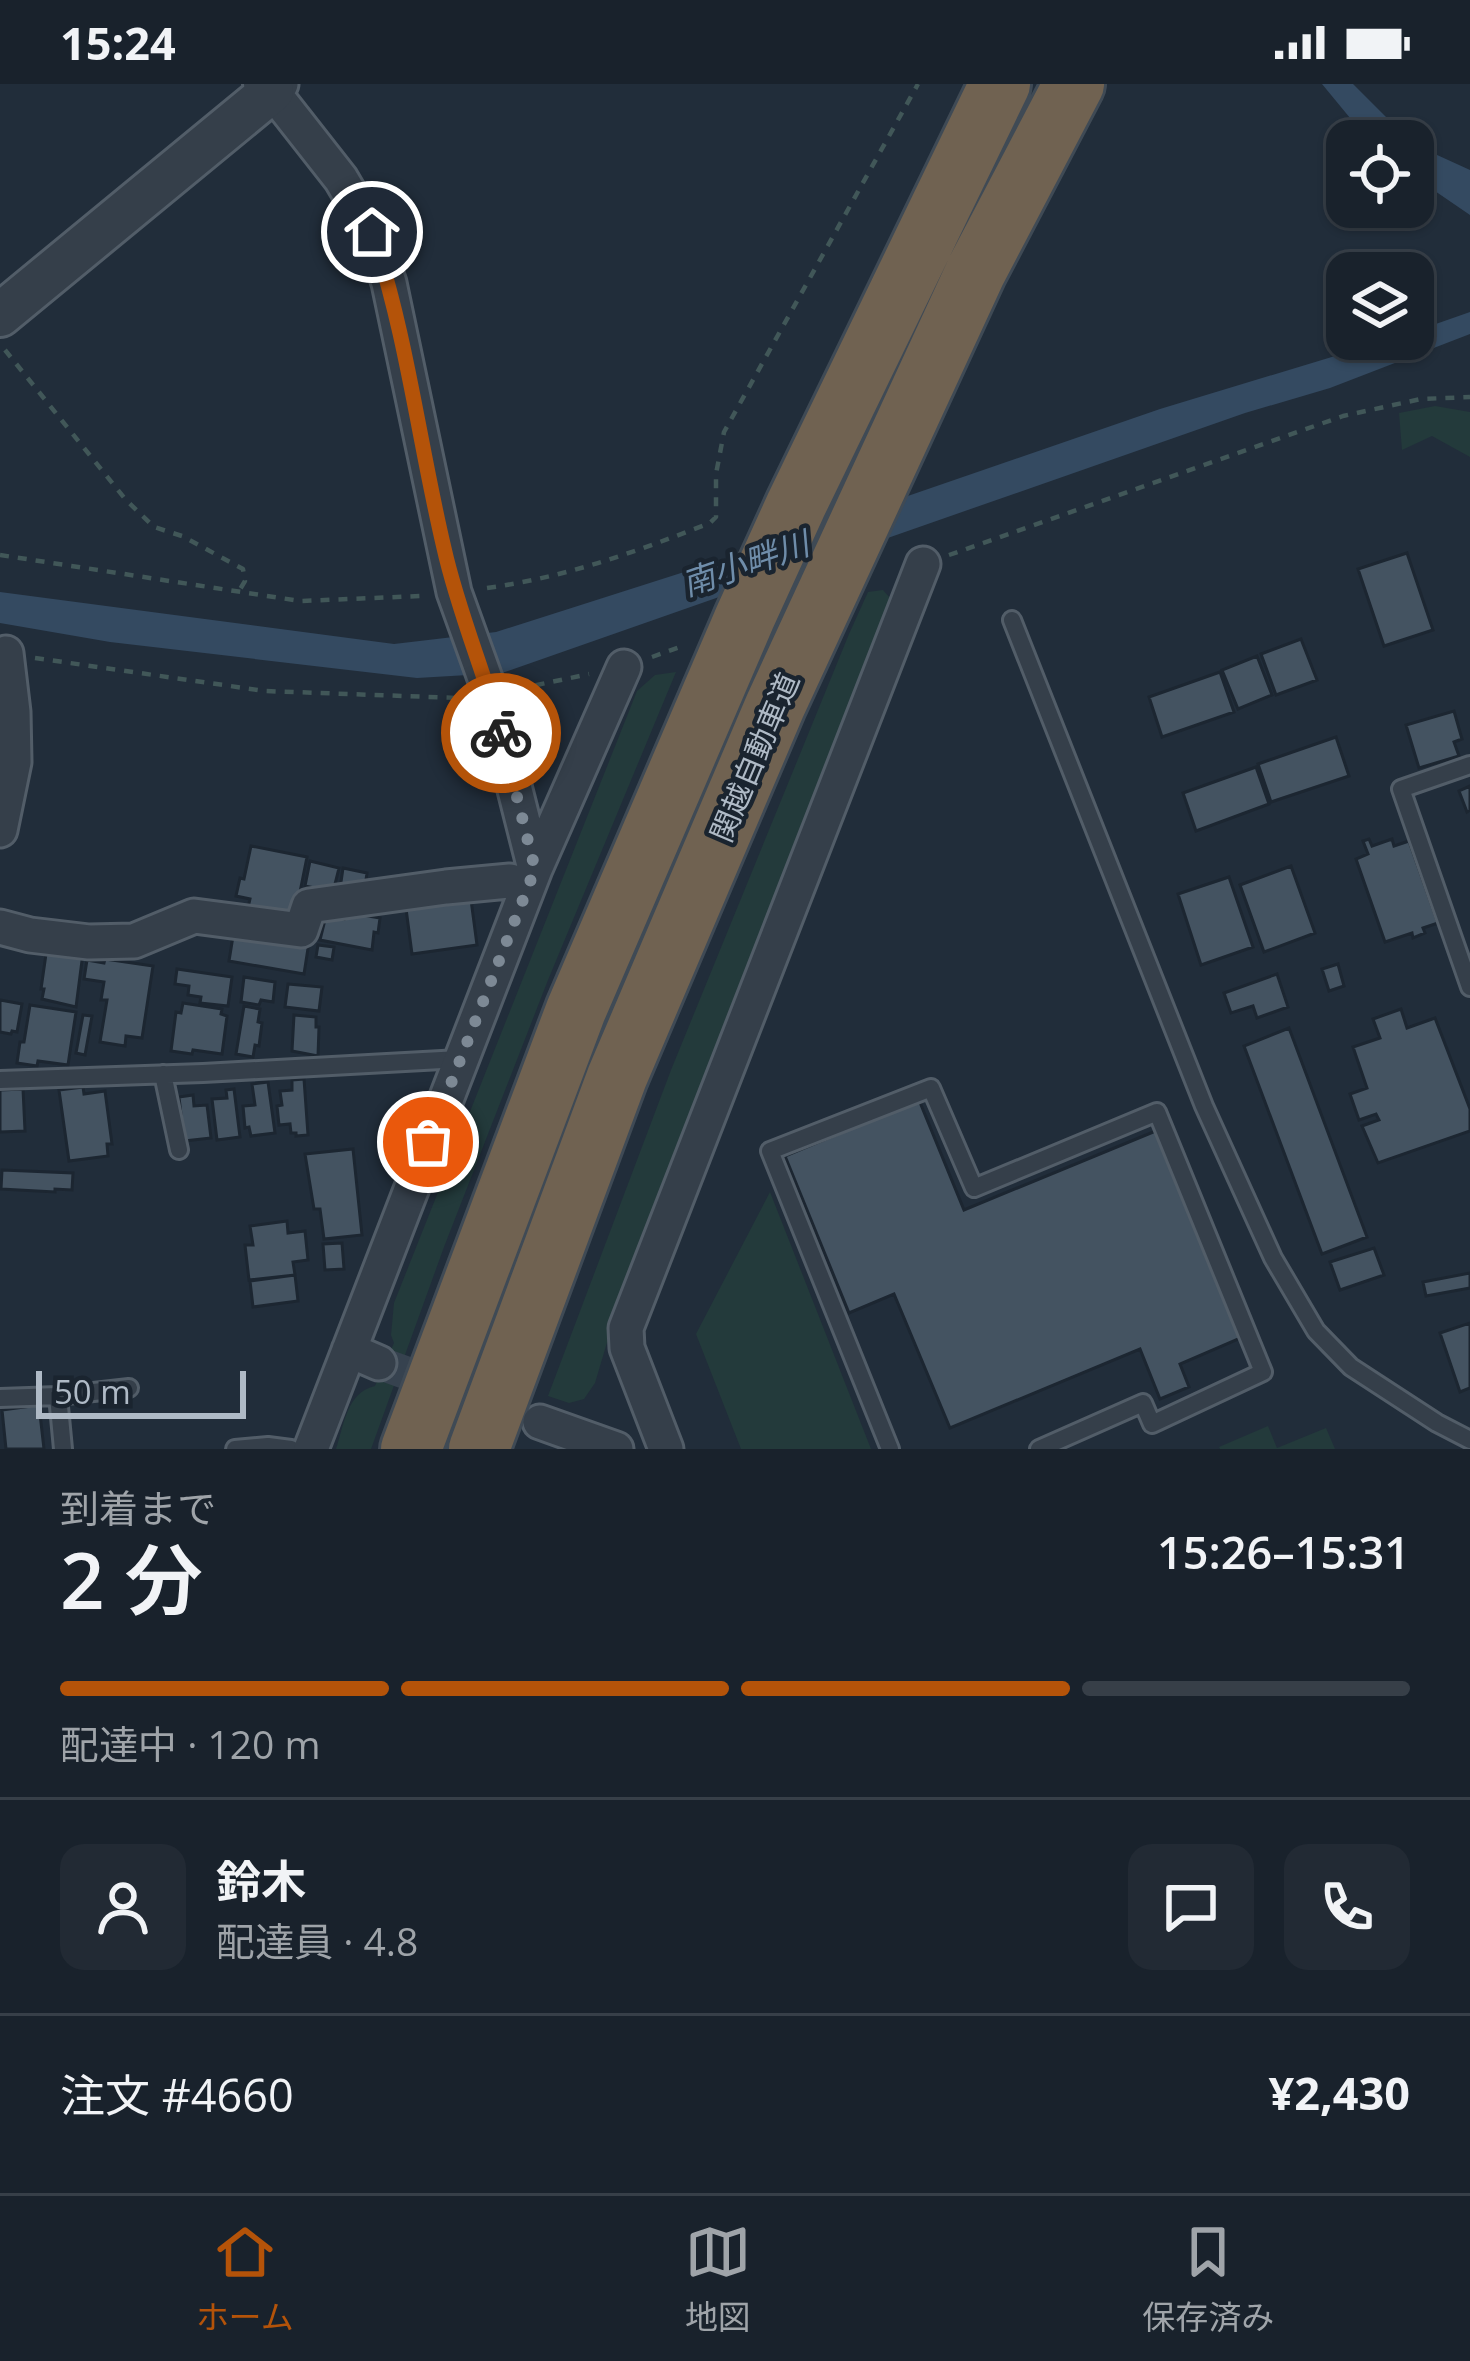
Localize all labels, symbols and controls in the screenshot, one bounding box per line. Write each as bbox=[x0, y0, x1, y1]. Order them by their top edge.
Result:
text: 15:24 bbox=[60, 12, 176, 73]
map controls bbox=[1326, 120, 1434, 360]
button: locate bbox=[1326, 120, 1434, 228]
pin bbox=[321, 181, 423, 283]
icon: home bbox=[339, 199, 405, 265]
button: layers bbox=[1326, 252, 1434, 360]
water label: 南小畔川 bbox=[675, 519, 818, 606]
street label: 関越自動車道 bbox=[700, 666, 808, 848]
courier bbox=[441, 673, 561, 793]
icon: bike bbox=[468, 700, 534, 766]
pin bbox=[377, 1091, 479, 1193]
icon: bag bbox=[395, 1109, 461, 1175]
scale bar bbox=[36, 1365, 246, 1418]
text: 50 m bbox=[54, 1369, 131, 1414]
text: 到着まで bbox=[60, 1481, 216, 1534]
text: 15:26–15:31 bbox=[1157, 1521, 1410, 1582]
text: 2 分 bbox=[60, 1526, 203, 1632]
text: 配達中 · 120 m bbox=[60, 1717, 321, 1770]
button: person bbox=[60, 1844, 186, 1970]
button: chat bbox=[1128, 1844, 1254, 1970]
button: phone bbox=[1284, 1844, 1410, 1970]
text: 鈴木 bbox=[216, 1850, 306, 1911]
text: 配達員 · 4.8 bbox=[216, 1914, 418, 1967]
text: ¥2,430 bbox=[1269, 2062, 1410, 2123]
text: 注文 #4660 bbox=[60, 2064, 294, 2125]
tab: ホーム bbox=[196, 2219, 294, 2339]
tab: 地図 bbox=[685, 2219, 751, 2339]
tab: 保存済み bbox=[1142, 2219, 1274, 2339]

